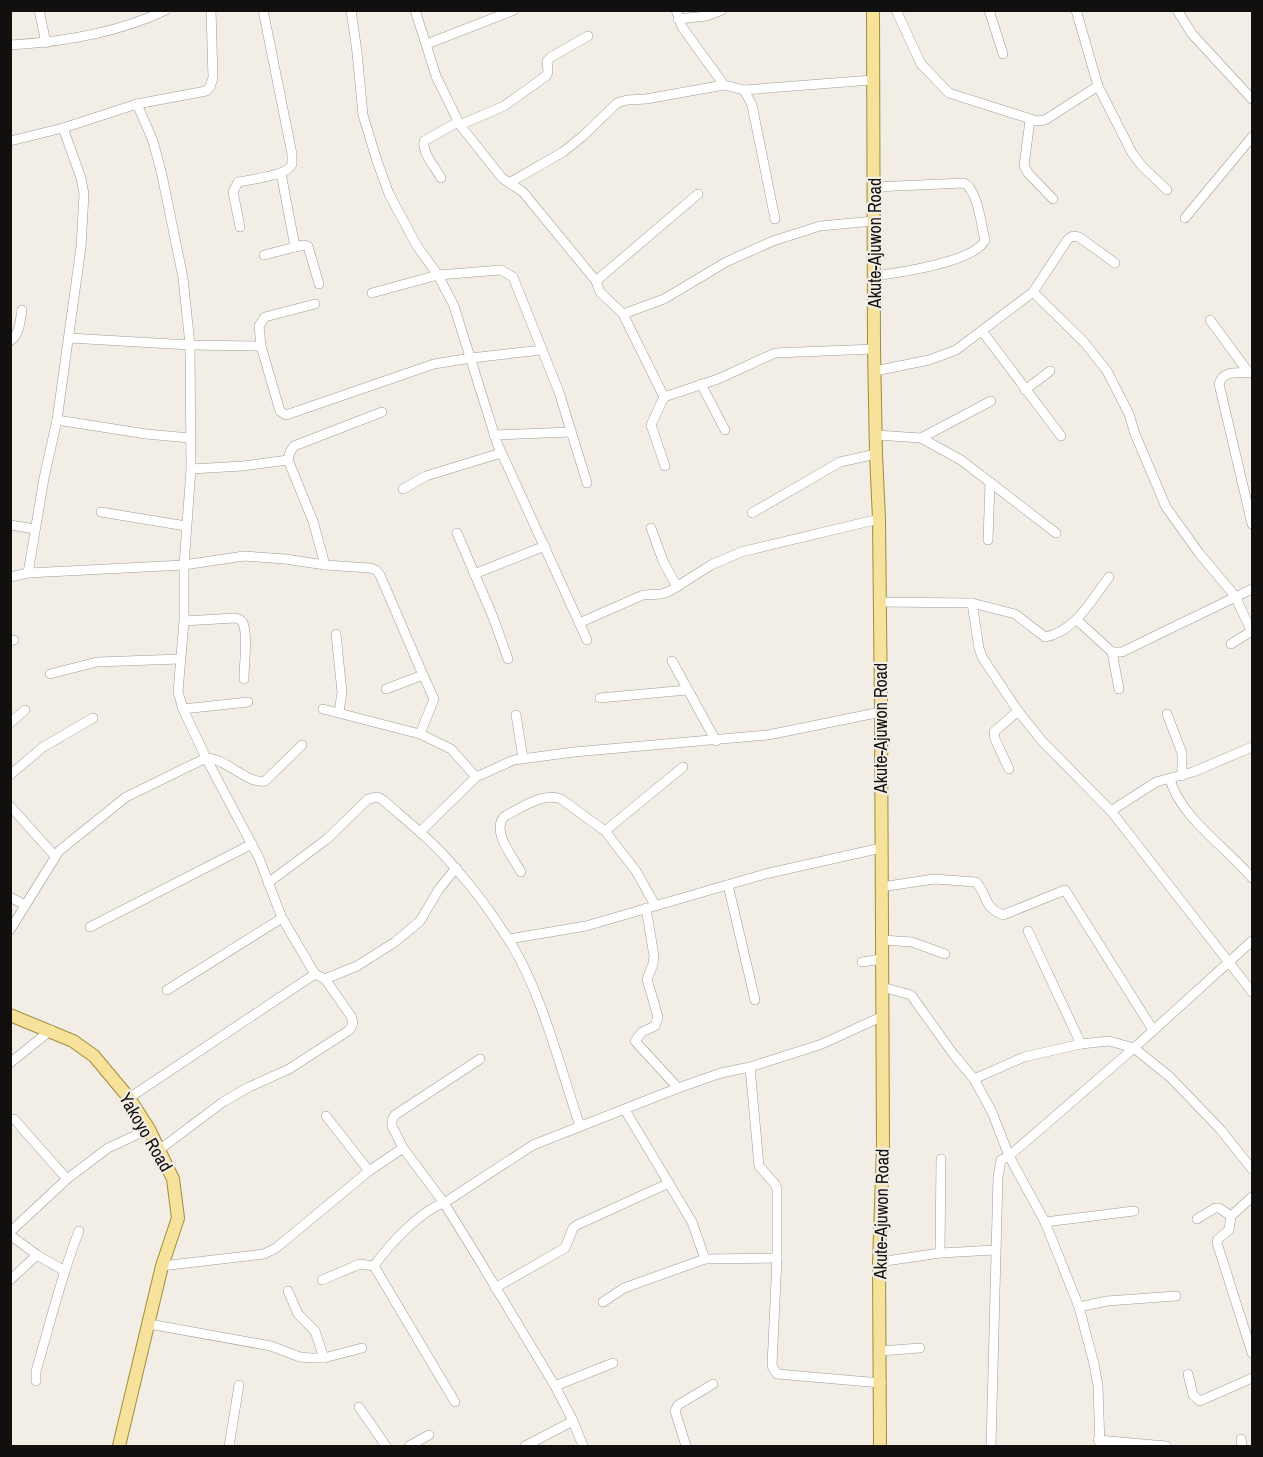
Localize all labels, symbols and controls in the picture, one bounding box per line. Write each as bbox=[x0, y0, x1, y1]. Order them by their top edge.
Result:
street label: Akute-Ajuwon Road bbox=[862, 178, 887, 309]
street label: Akute-Ajuwon Road bbox=[868, 663, 893, 794]
street label: Yakoyo Road bbox=[113, 1088, 179, 1176]
street label: Akute-Ajuwon Road bbox=[867, 1149, 895, 1280]

